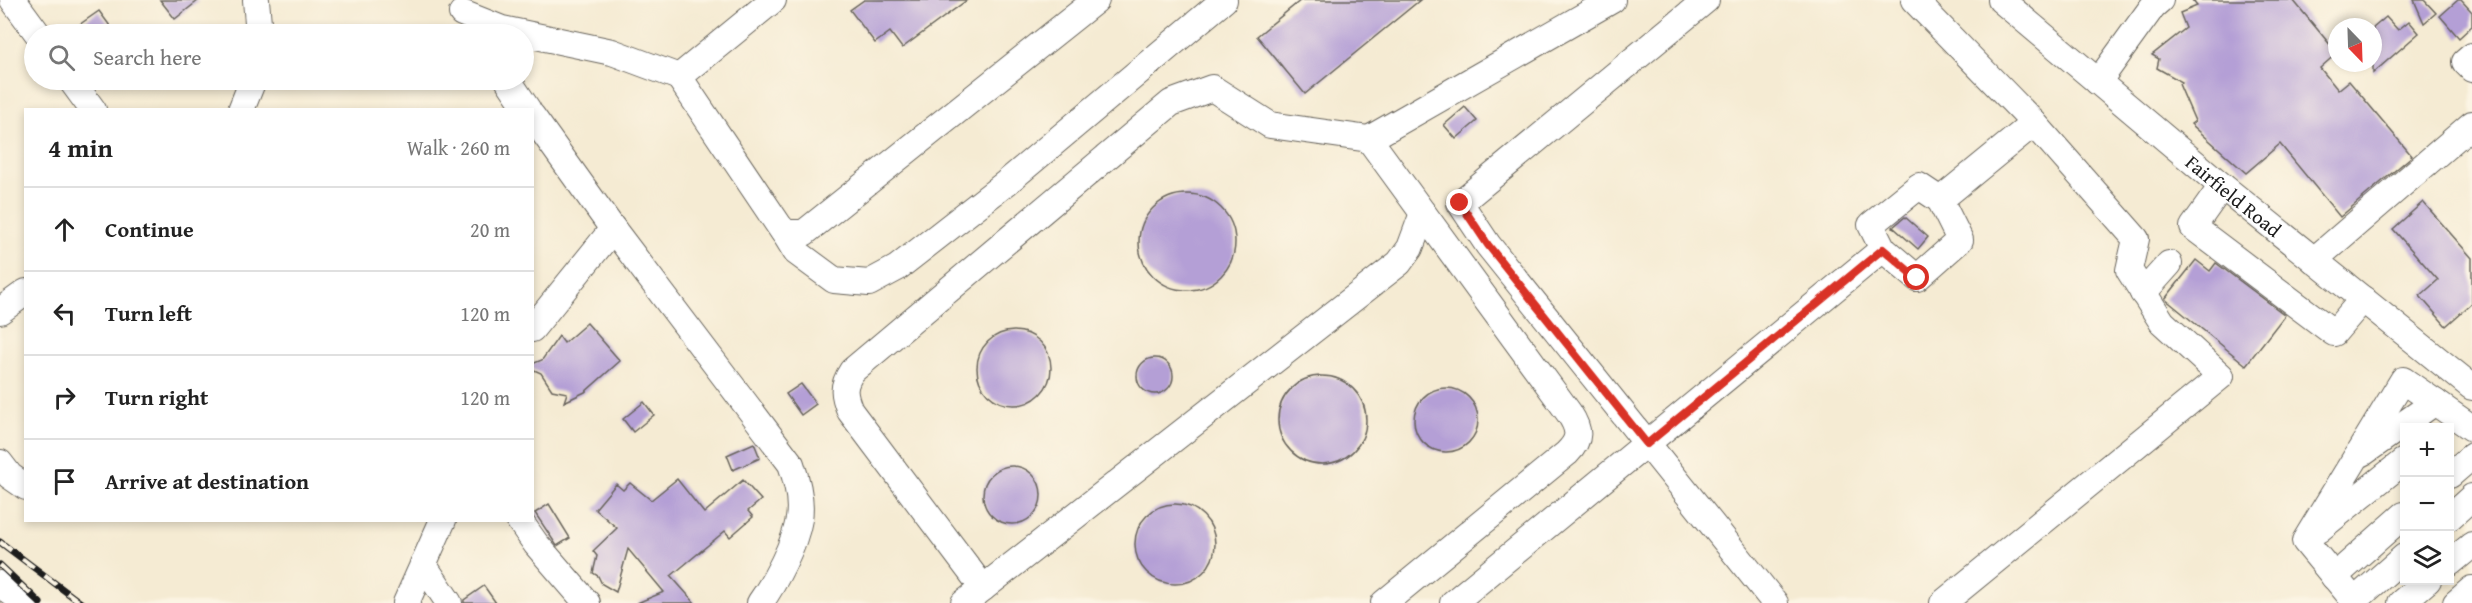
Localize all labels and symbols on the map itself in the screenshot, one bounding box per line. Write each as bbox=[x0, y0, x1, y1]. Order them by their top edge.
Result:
north arrow bbox=[2328, 18, 2382, 72]
street label: Fairfield Road bbox=[2180, 147, 2288, 243]
route end bbox=[1446, 189, 1472, 215]
route start bbox=[1903, 264, 1929, 290]

